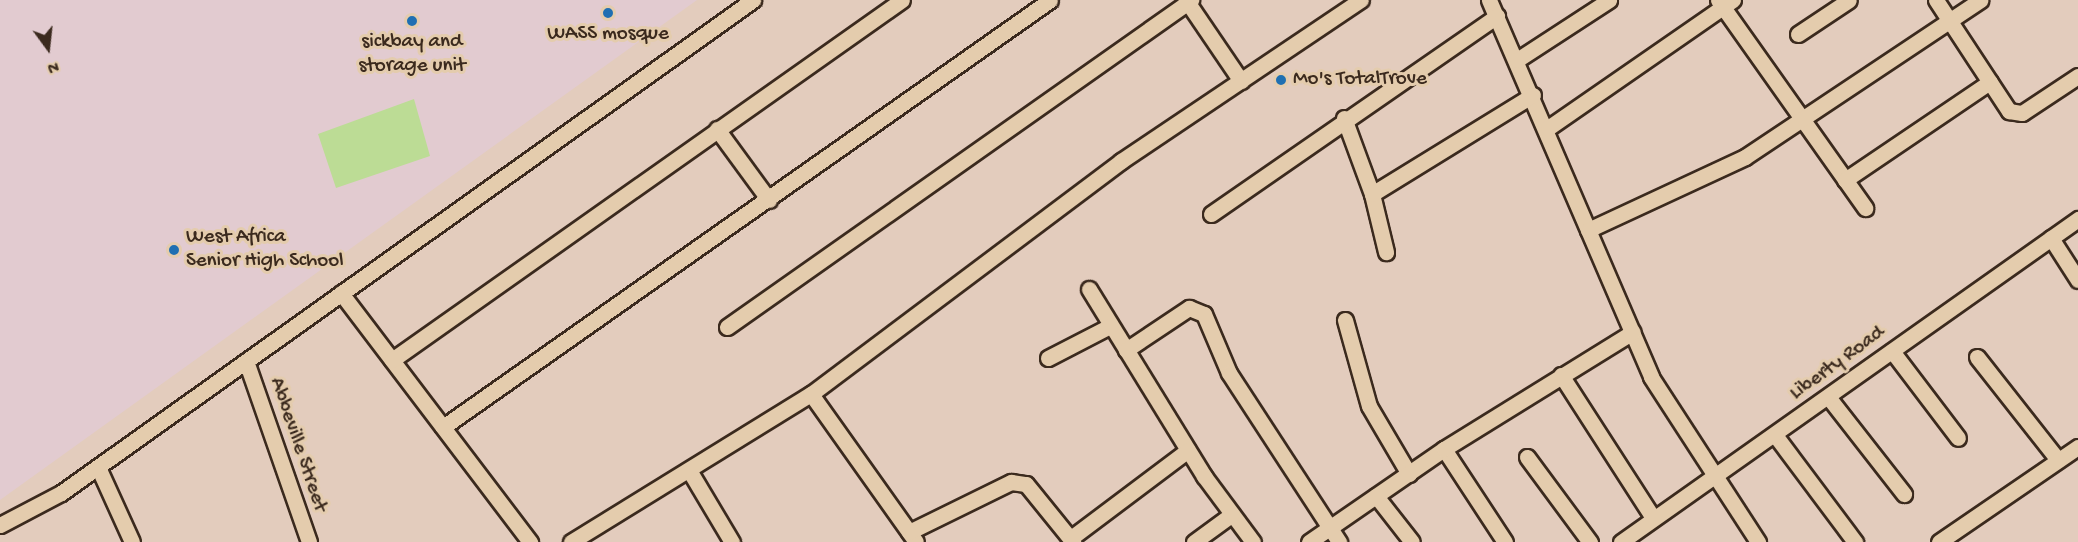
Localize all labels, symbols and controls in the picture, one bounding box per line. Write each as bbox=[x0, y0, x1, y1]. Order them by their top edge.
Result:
marker: WASS mosque bbox=[601, 6, 615, 20]
marker: sickbay and storage unit bbox=[405, 14, 419, 28]
north arrow bbox=[18, 18, 78, 78]
place label: WASS mosque bbox=[547, 22, 669, 48]
place label: sickbay and storage unit bbox=[358, 30, 466, 80]
text: N bbox=[45, 55, 60, 76]
place label: Mo's TotalTrove bbox=[1293, 67, 1427, 93]
marker: Mo's TotalTrove bbox=[1274, 73, 1288, 87]
place label: West Africa Senior High School bbox=[186, 225, 344, 275]
marker: West Africa Senior High School bbox=[167, 243, 181, 257]
street label: Liberty Road bbox=[1786, 321, 1890, 407]
street label: Abbeville Street bbox=[262, 375, 332, 515]

